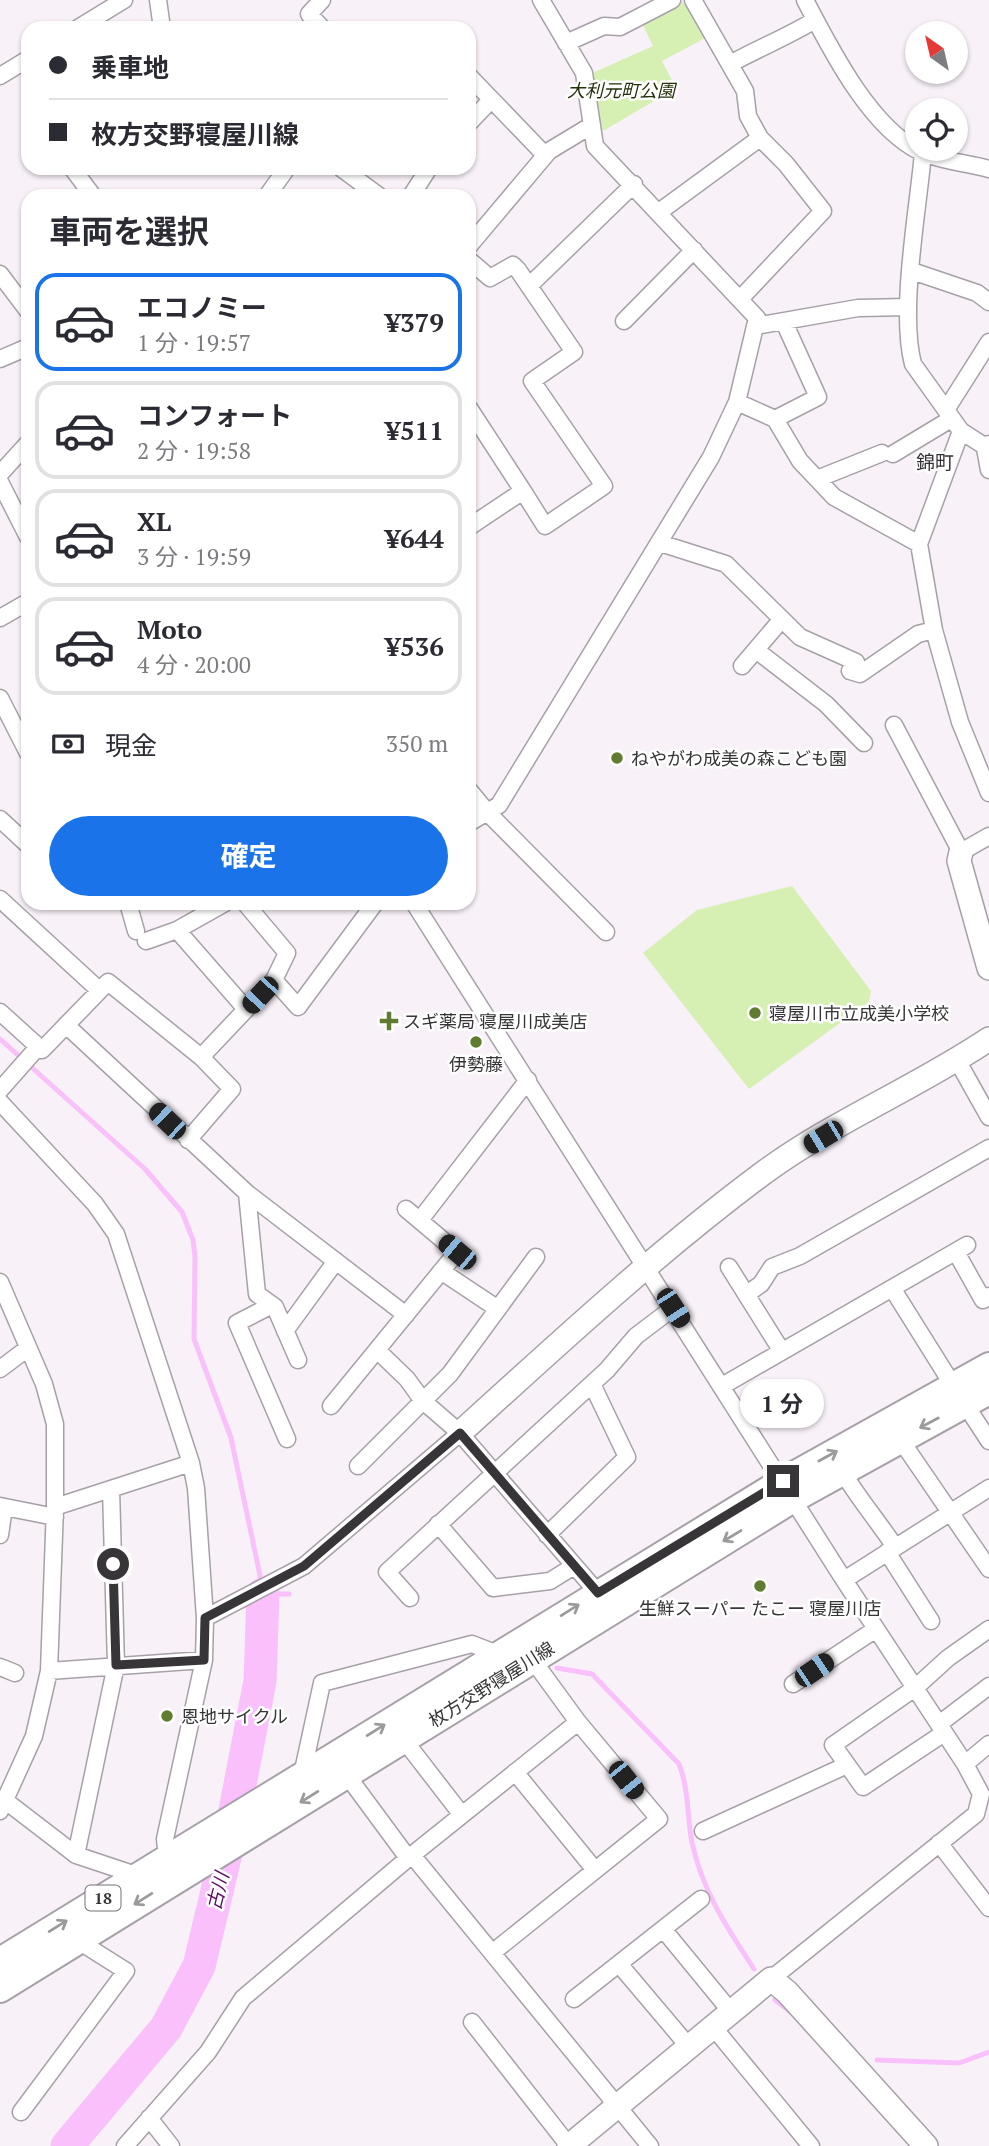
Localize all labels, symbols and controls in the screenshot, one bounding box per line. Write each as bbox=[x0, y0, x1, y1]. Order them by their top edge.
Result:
north arrow bbox=[905, 21, 968, 84]
map controls bbox=[905, 21, 968, 161]
text: 乗車地 bbox=[91, 50, 169, 84]
park label: 大利元町公園 bbox=[567, 78, 678, 102]
button: locate bbox=[905, 98, 968, 161]
text: 枚方交野寝屋川線 bbox=[91, 117, 299, 151]
text: 車両を選択 bbox=[49, 210, 209, 252]
text: エコノミー bbox=[137, 290, 267, 324]
icon: car bbox=[53, 291, 116, 354]
text: ¥379 bbox=[385, 305, 444, 339]
text: 1 分 · 19:57 bbox=[137, 327, 251, 358]
text: コンフォート bbox=[137, 398, 292, 432]
icon: car bbox=[53, 399, 116, 462]
text: ¥511 bbox=[385, 413, 444, 447]
text: 2 分 · 19:58 bbox=[137, 435, 251, 466]
district label: 錦町 bbox=[916, 449, 954, 474]
text: XL bbox=[137, 504, 171, 538]
icon: car bbox=[53, 507, 116, 570]
text: ¥644 bbox=[385, 521, 444, 555]
text: 3 分 · 19:59 bbox=[137, 541, 251, 572]
text: Moto bbox=[137, 612, 202, 646]
icon: car bbox=[53, 615, 116, 678]
text: ¥536 bbox=[385, 629, 444, 663]
text: 4 分 · 20:00 bbox=[137, 649, 251, 680]
icon: cash bbox=[49, 725, 87, 763]
text: 現金 bbox=[105, 728, 157, 762]
text: 350 m bbox=[386, 728, 448, 759]
place label: ねやがわ成美の森こども園 bbox=[631, 746, 847, 770]
marker: ねやがわ成美の森こども園 bbox=[609, 750, 625, 766]
button: 確定 bbox=[49, 816, 448, 896]
car bbox=[238, 972, 283, 1018]
place label: 寝屋川市立成美小学校 bbox=[769, 1001, 949, 1025]
marker: 寝屋川市立成美小学校 bbox=[747, 1005, 763, 1021]
place label: スギ薬局 寝屋川成美店 bbox=[403, 1009, 587, 1033]
marker: スギ薬局 寝屋川成美店 bbox=[381, 1013, 397, 1029]
marker: 伊勢藤 bbox=[468, 1034, 484, 1050]
place label: 伊勢藤 bbox=[449, 1052, 503, 1076]
car bbox=[145, 1099, 190, 1143]
car bbox=[800, 1117, 847, 1157]
car bbox=[435, 1230, 480, 1274]
car bbox=[653, 1285, 694, 1331]
callout: 1 分 bbox=[741, 1380, 825, 1428]
text: 1 分 bbox=[761, 1388, 803, 1419]
one-way arrow bbox=[919, 1417, 940, 1430]
one-way arrow bbox=[817, 1449, 838, 1462]
route end bbox=[767, 1465, 799, 1497]
one-way arrow bbox=[722, 1530, 742, 1544]
route start bbox=[97, 1548, 129, 1580]
marker: 生鮮スーパー たこー 寝屋川店 bbox=[752, 1578, 768, 1594]
place label: 生鮮スーパー たこー 寝屋川店 bbox=[639, 1596, 881, 1620]
one-way arrow bbox=[559, 1603, 579, 1617]
street label: 枚方交野寝屋川線 bbox=[424, 1636, 558, 1732]
car bbox=[791, 1650, 838, 1690]
place label: 恩地サイクル bbox=[181, 1704, 288, 1728]
marker: 恩地サイクル bbox=[159, 1708, 175, 1724]
one-way arrow bbox=[366, 1723, 386, 1737]
car bbox=[605, 1757, 648, 1803]
one-way arrow bbox=[299, 1790, 319, 1804]
water label: 古川 bbox=[200, 1868, 234, 1912]
road number: 18 bbox=[86, 1886, 120, 1910]
one-way arrow bbox=[133, 1893, 153, 1907]
one-way arrow bbox=[48, 1918, 67, 1933]

